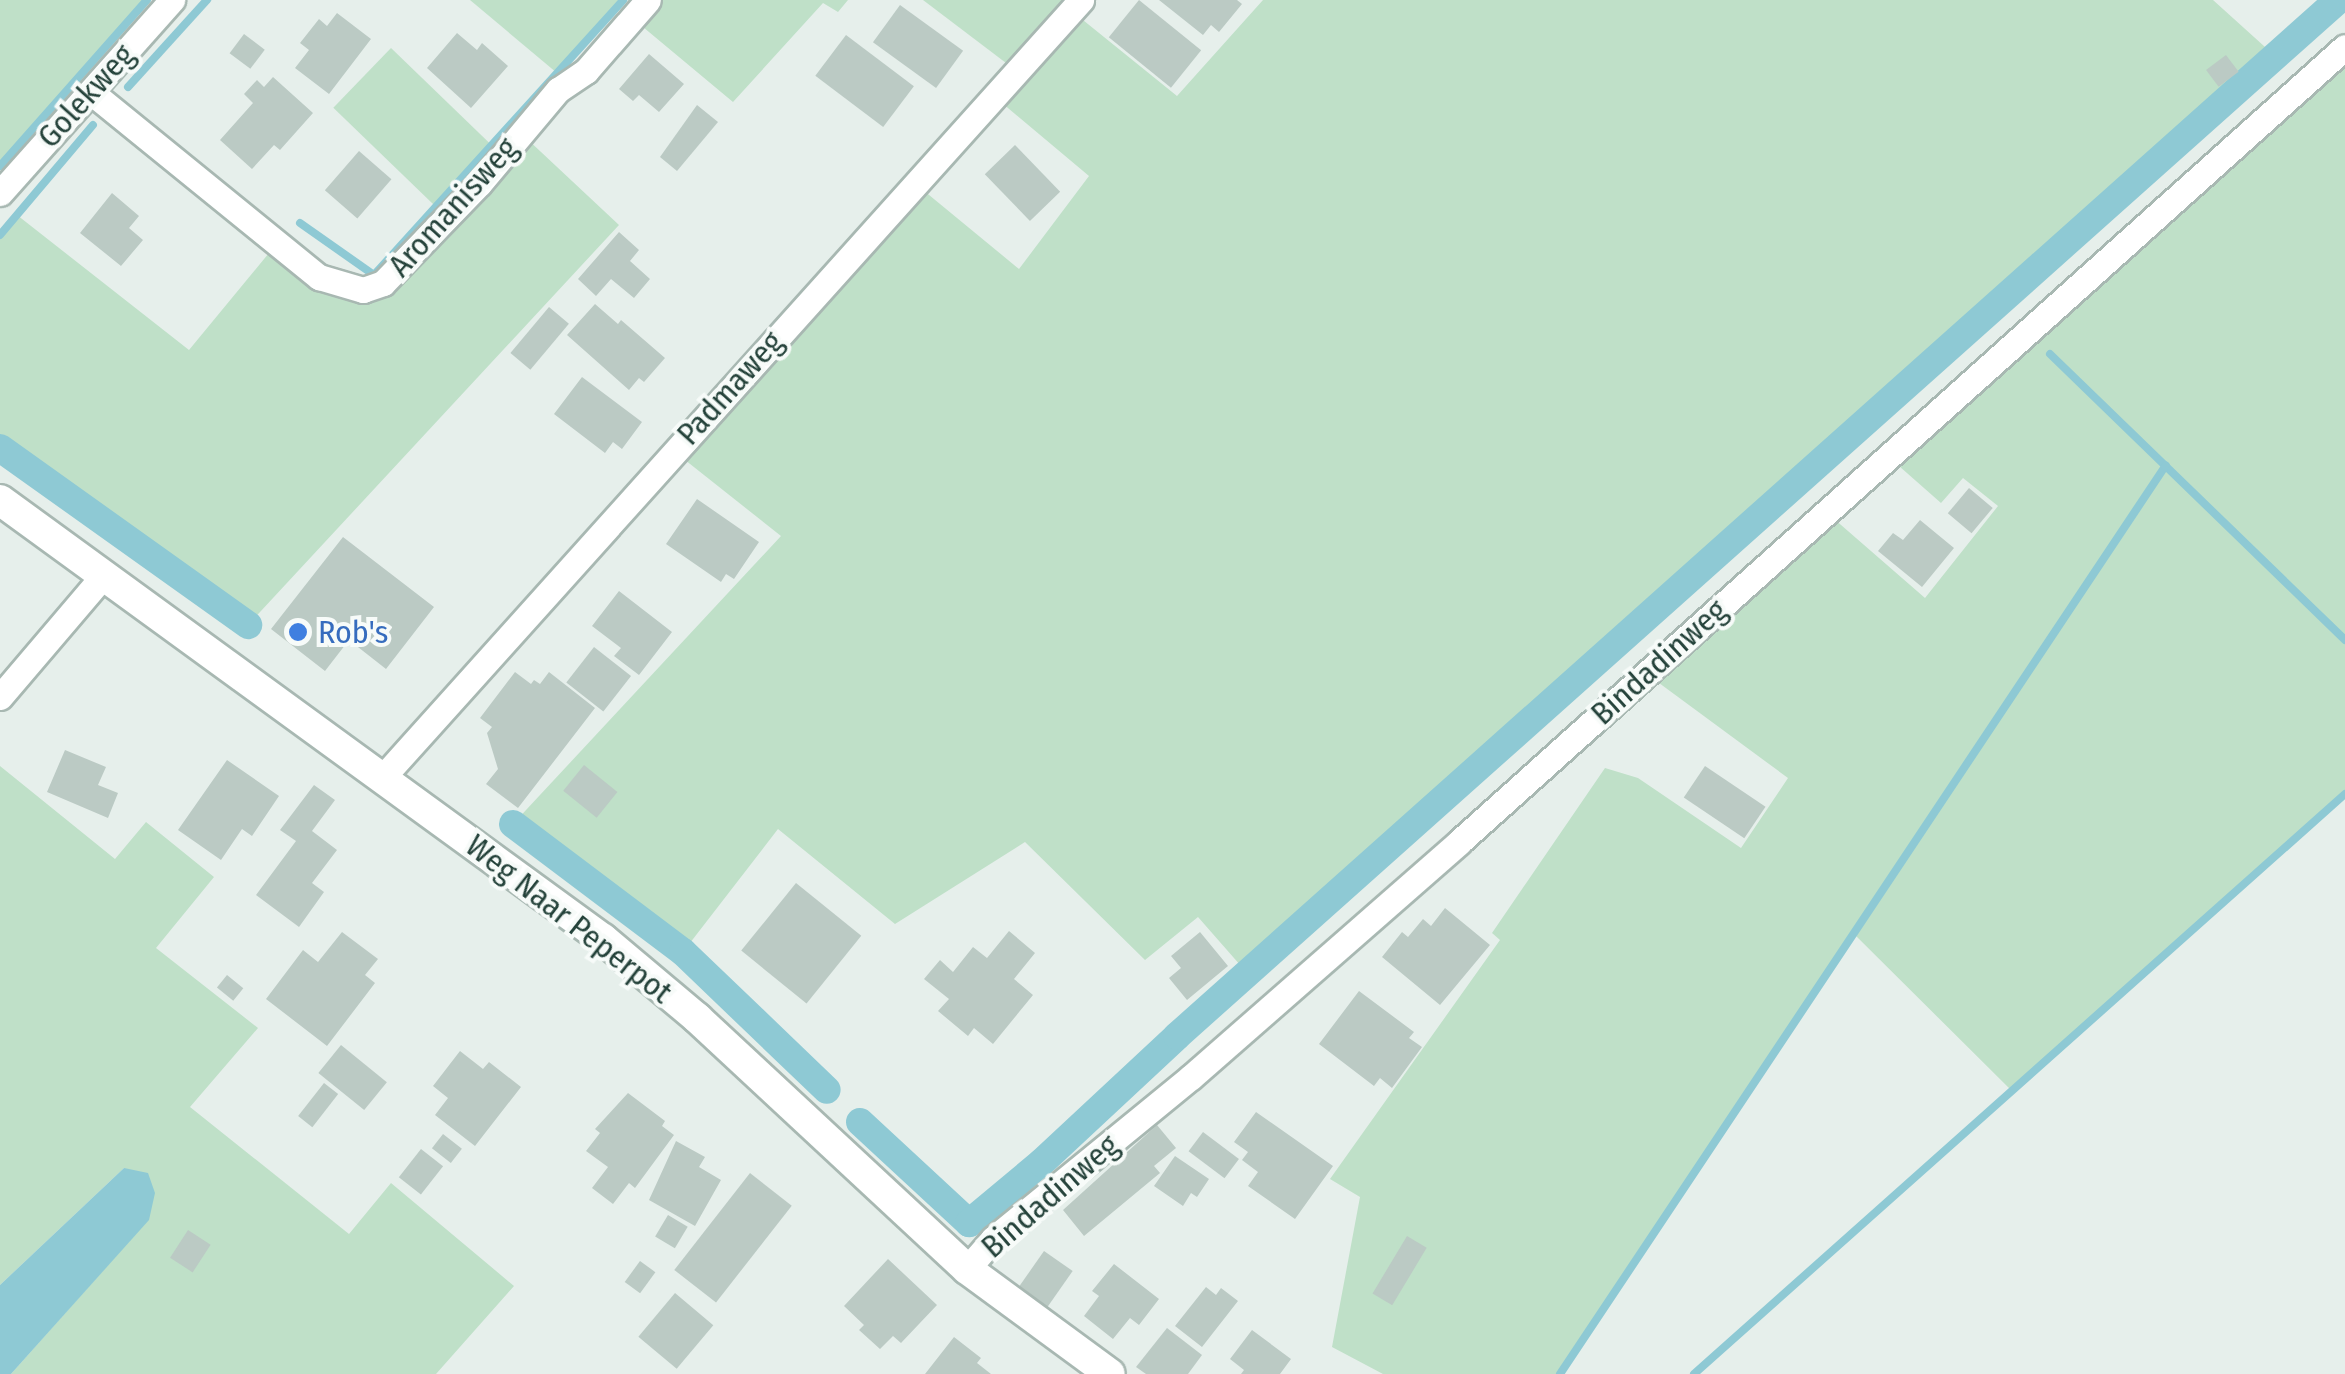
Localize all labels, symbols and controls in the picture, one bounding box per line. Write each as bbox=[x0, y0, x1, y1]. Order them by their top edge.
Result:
street label: Golekweg bbox=[30, 36, 142, 156]
street label: Aromanisweg bbox=[380, 129, 526, 285]
street label: Padmaweg bbox=[669, 323, 791, 453]
street label: Bindadinweg bbox=[1583, 591, 1735, 733]
place label: Rob's bbox=[318, 613, 388, 651]
marker: Rob's bbox=[287, 621, 309, 643]
street label: Weg Naar Peperpot bbox=[458, 827, 680, 1011]
street label: Bindadinweg bbox=[974, 1126, 1126, 1266]

